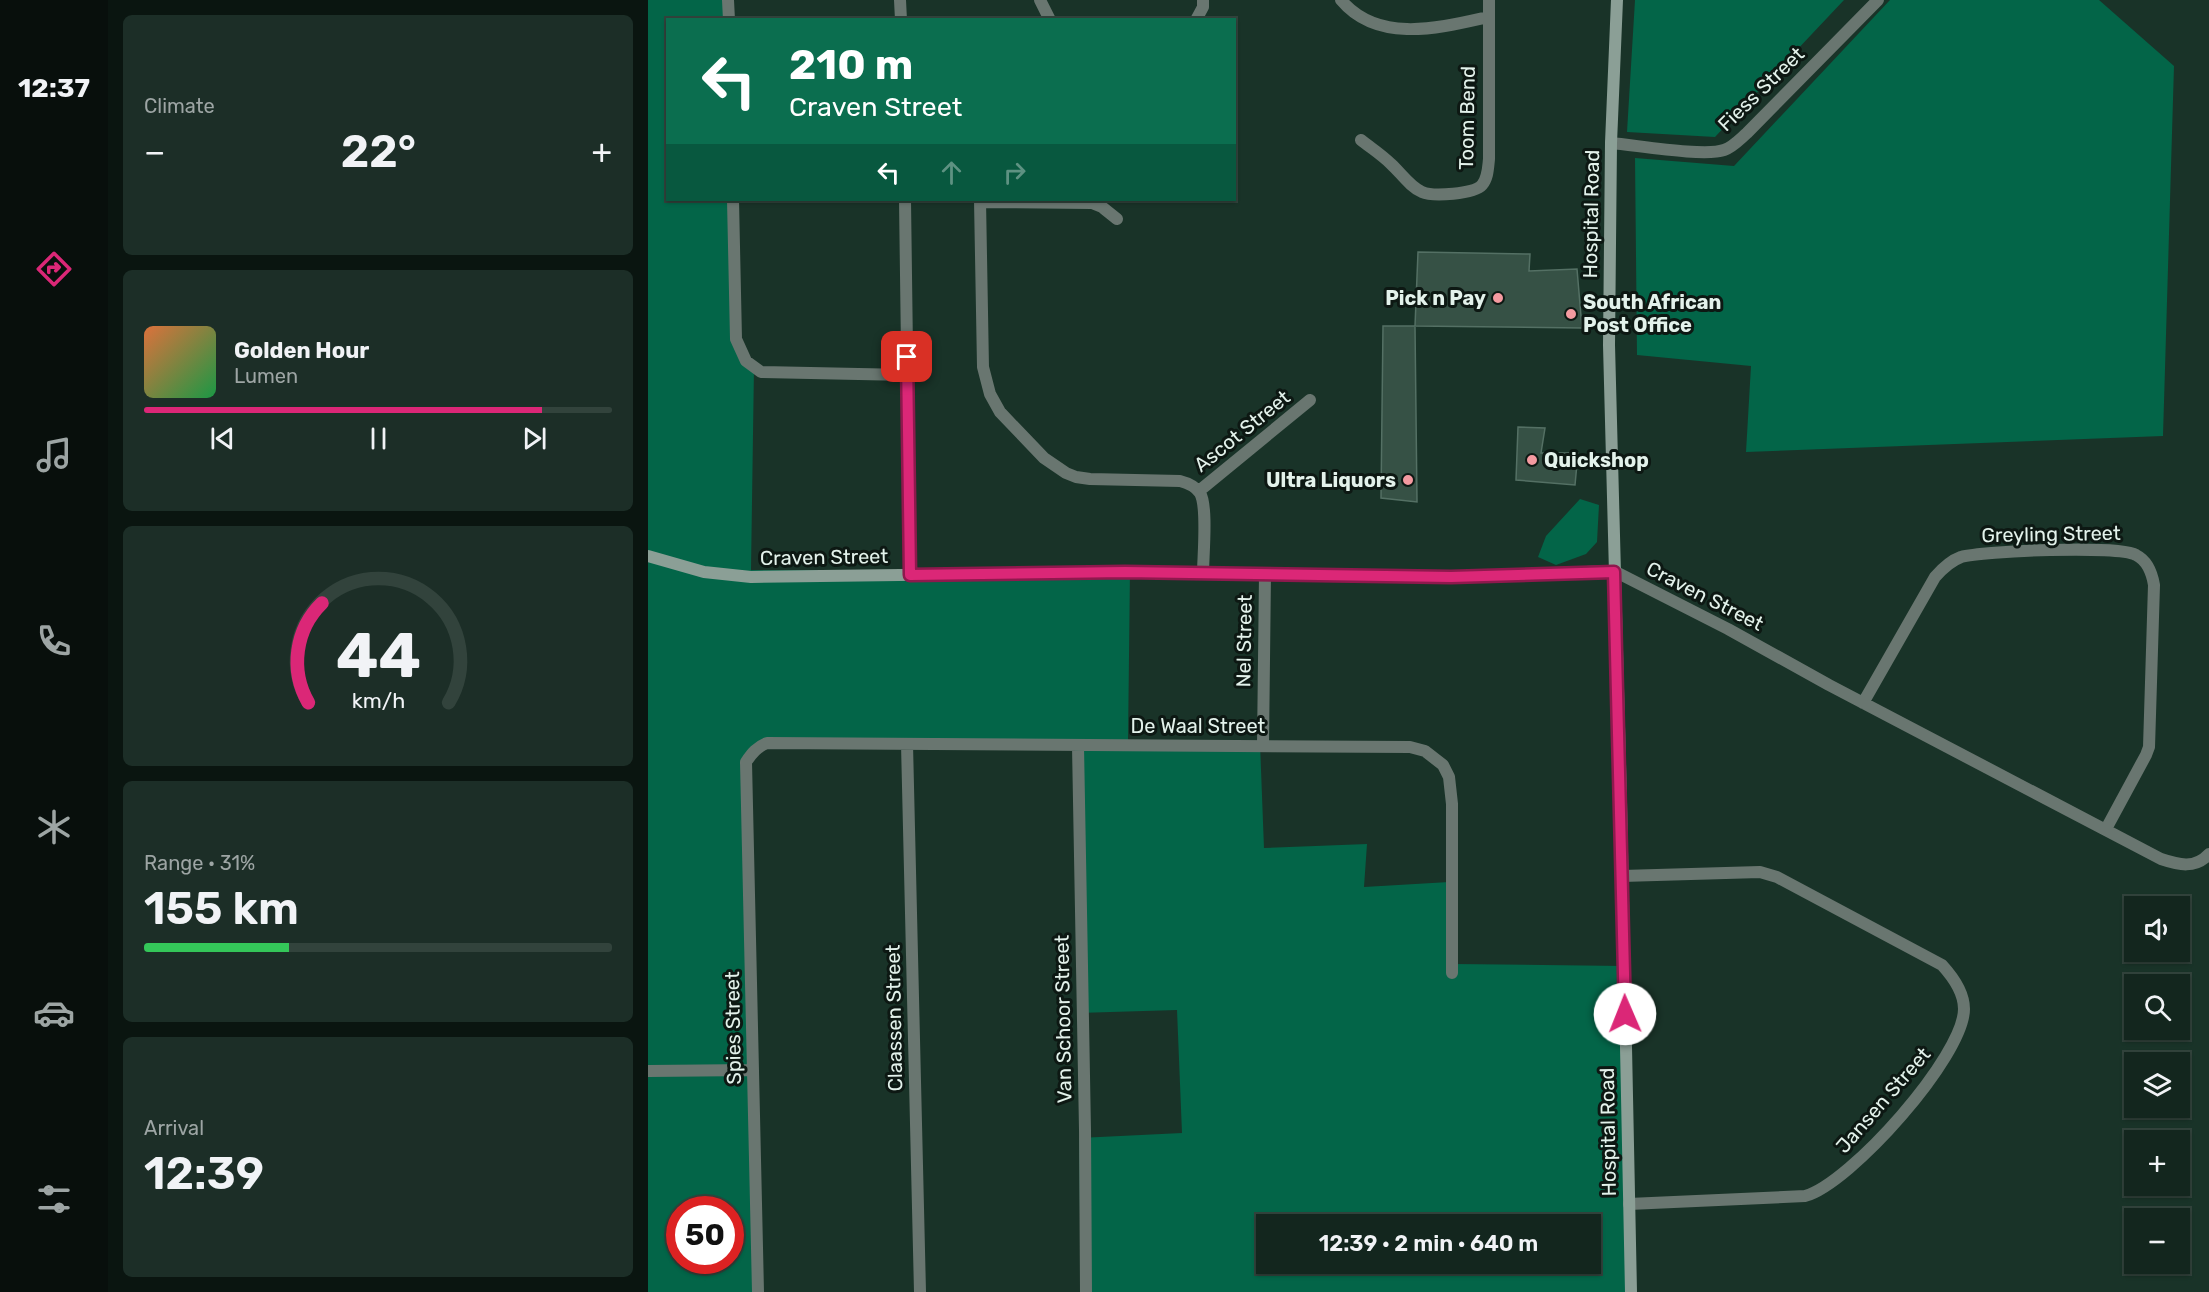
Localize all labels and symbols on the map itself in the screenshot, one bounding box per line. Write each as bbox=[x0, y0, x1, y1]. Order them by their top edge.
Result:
street label: Fiess Street bbox=[1713, 42, 1809, 136]
street label: Toom Bend bbox=[1454, 66, 1480, 170]
street label: Hospital Road bbox=[1578, 149, 1604, 279]
place label: Pick n Pay bbox=[1385, 286, 1486, 310]
place label: South African Post Office bbox=[1583, 290, 1721, 337]
marker: Pick n Pay bbox=[1491, 291, 1505, 305]
marker: South African Post Office bbox=[1564, 307, 1578, 321]
pin bbox=[881, 331, 932, 382]
street label: Ascot Street bbox=[1189, 385, 1295, 477]
place label: Quickshop bbox=[1544, 448, 1649, 472]
marker: Quickshop bbox=[1525, 453, 1539, 467]
place label: Ultra Liquors bbox=[1266, 468, 1396, 492]
marker: Ultra Liquors bbox=[1401, 473, 1415, 487]
street label: Greyling Street bbox=[1981, 521, 2121, 547]
street label: Craven Street bbox=[760, 544, 889, 570]
street label: Craven Street bbox=[1642, 556, 1768, 636]
street label: Nel Street bbox=[1231, 594, 1257, 688]
street label: De Waal Street bbox=[1131, 714, 1266, 738]
street label: Van Schoor Street bbox=[1050, 934, 1076, 1103]
street label: Claassen Street bbox=[881, 944, 907, 1092]
street label: Spies Street bbox=[720, 971, 746, 1085]
position arrow bbox=[1593, 982, 1657, 1046]
street label: Jansen Street bbox=[1831, 1042, 1935, 1158]
street label: Hospital Road bbox=[1595, 1067, 1621, 1197]
speed limit sign: 50 bbox=[666, 1196, 744, 1274]

